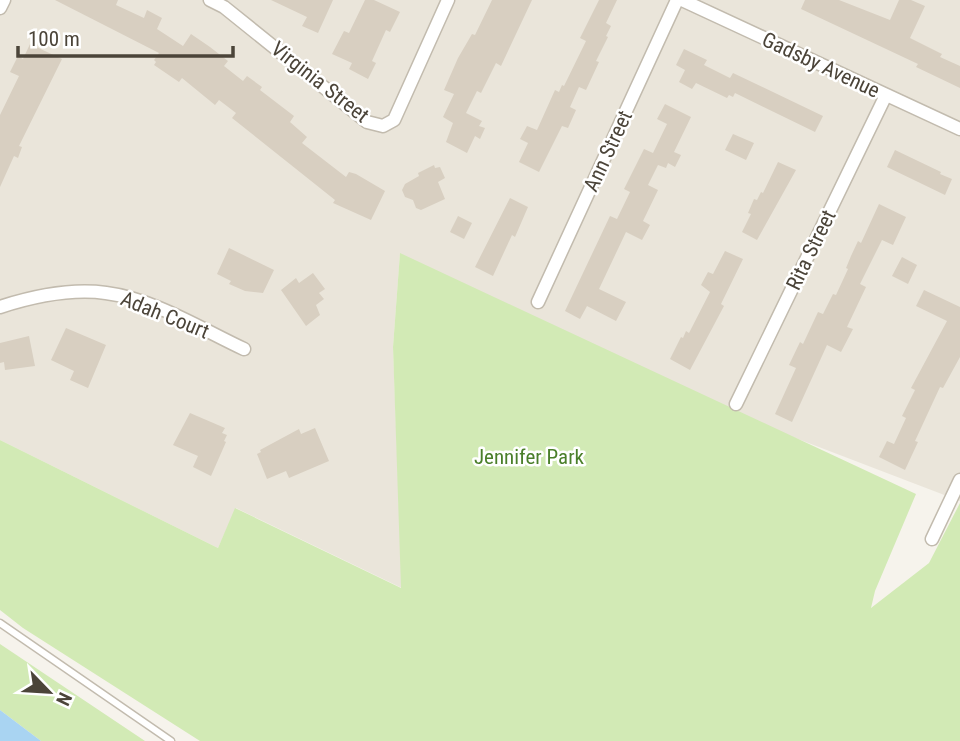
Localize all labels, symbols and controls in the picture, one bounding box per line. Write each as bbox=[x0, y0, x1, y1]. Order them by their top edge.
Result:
scale bar bbox=[18, 14, 233, 58]
text: 100 m bbox=[28, 27, 80, 51]
street label: Gadsby Avenue bbox=[758, 27, 884, 103]
street label: Virginia Street bbox=[266, 37, 374, 127]
street label: Ann Street bbox=[579, 107, 637, 195]
street label: Rita Street bbox=[781, 206, 841, 294]
street label: Adah Court bbox=[117, 286, 213, 344]
park label: Jennifer Park bbox=[474, 445, 585, 469]
north arrow bbox=[14, 657, 84, 727]
text: N bbox=[51, 689, 77, 709]

